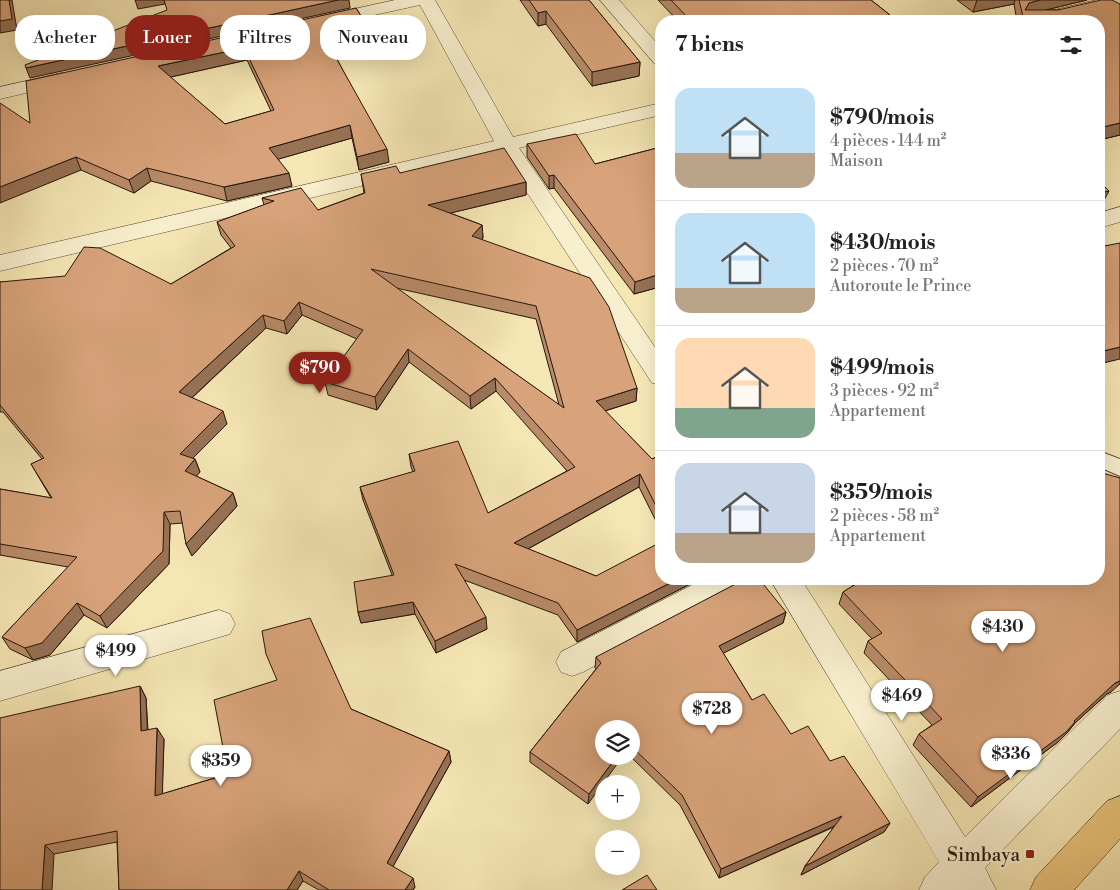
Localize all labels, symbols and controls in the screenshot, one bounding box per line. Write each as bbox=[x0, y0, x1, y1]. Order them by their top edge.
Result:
chip: Acheter bbox=[15, 15, 115, 60]
chip: Louer bbox=[125, 15, 210, 60]
chip: Filtres bbox=[220, 15, 310, 60]
chip: Nouveau bbox=[320, 15, 426, 60]
icon: filters bbox=[1057, 31, 1085, 59]
text: 7 biens bbox=[675, 32, 744, 58]
text: $790/mois bbox=[830, 105, 934, 131]
icon: home bbox=[715, 108, 775, 168]
text: 4 pièces · 144 m² bbox=[830, 131, 946, 151]
text: Maison bbox=[830, 151, 883, 171]
text: $430/mois bbox=[830, 230, 936, 256]
icon: home bbox=[715, 233, 775, 293]
text: 2 pièces · 70 m² bbox=[830, 256, 939, 276]
text: Autoroute le Prince bbox=[830, 276, 971, 296]
pin: $790 bbox=[290, 352, 350, 394]
text: $499/mois bbox=[830, 355, 934, 381]
text: $790 bbox=[300, 358, 340, 378]
icon: home bbox=[715, 358, 775, 418]
text: 3 pièces · 92 m² bbox=[830, 381, 939, 401]
text: Appartement bbox=[830, 401, 926, 421]
text: $359/mois bbox=[830, 480, 933, 506]
icon: home bbox=[715, 483, 775, 543]
text: 2 pièces · 58 m² bbox=[830, 506, 939, 526]
text: Appartement bbox=[830, 526, 926, 546]
pin: $430 bbox=[973, 610, 1033, 653]
text: $430 bbox=[982, 617, 1024, 637]
pin: $499 bbox=[86, 634, 146, 677]
text: $499 bbox=[96, 641, 136, 661]
pin: $469 bbox=[872, 680, 932, 722]
text: $469 bbox=[882, 686, 922, 706]
pin: $728 bbox=[682, 692, 742, 735]
text: $728 bbox=[693, 699, 731, 719]
map controls bbox=[595, 720, 640, 875]
button: layers bbox=[595, 720, 640, 765]
pin: $336 bbox=[981, 738, 1041, 780]
pin: $359 bbox=[191, 744, 251, 787]
text: $336 bbox=[992, 744, 1030, 764]
text: $359 bbox=[201, 751, 241, 771]
button: + bbox=[595, 775, 640, 820]
button: − bbox=[595, 830, 640, 875]
place label: Simbaya bbox=[947, 843, 1020, 867]
marker: Simbaya bbox=[1024, 848, 1036, 860]

